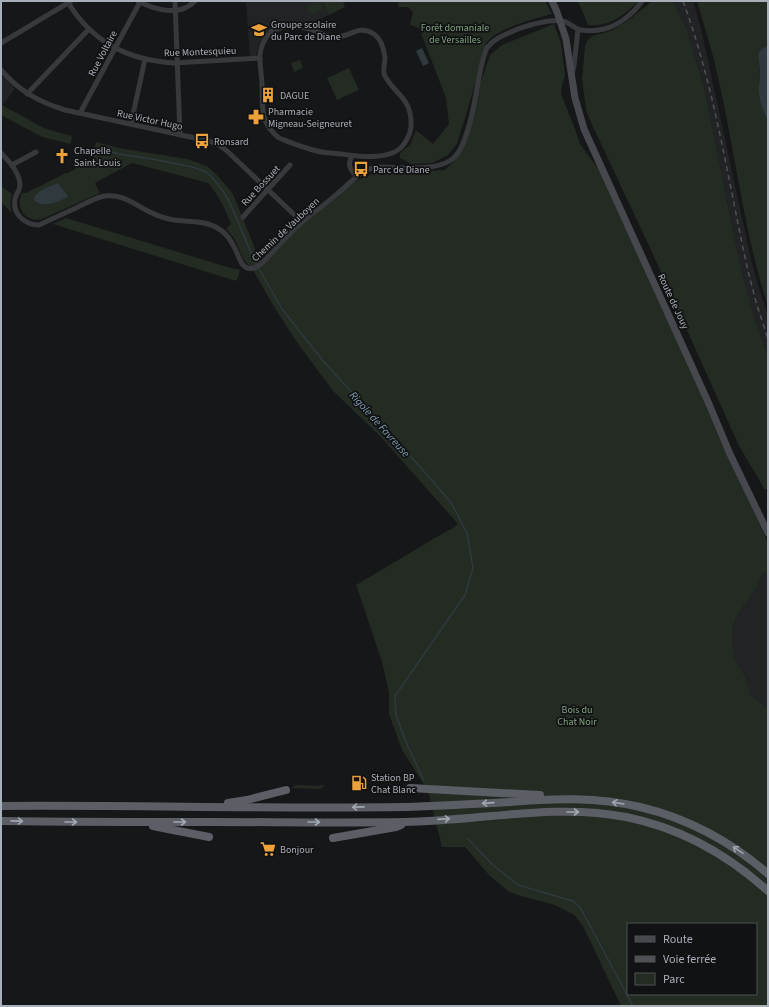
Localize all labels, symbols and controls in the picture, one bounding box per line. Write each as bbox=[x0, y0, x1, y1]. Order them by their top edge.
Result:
place label: Groupe scolaire du Parc de Diane bbox=[271, 18, 341, 44]
school or university icon: Groupe scolaire du Parc de Diane bbox=[250, 21, 268, 39]
park label: Forêt domaniale de Versailles bbox=[421, 21, 489, 47]
street label: Rue Voltaire bbox=[85, 28, 121, 79]
street label: Rue Montesquieu bbox=[164, 44, 237, 60]
building icon: DAGUE bbox=[259, 86, 277, 104]
place label: DAGUE bbox=[280, 89, 309, 103]
place label: Pharmacie Migneau-Seigneuret bbox=[268, 105, 352, 131]
street label: Rue Victor Hugo bbox=[116, 106, 184, 134]
pharmacy icon: Pharmacie Migneau-Seigneuret bbox=[247, 108, 265, 126]
bus stop icon: Ronsard bbox=[193, 132, 211, 150]
place label: Ronsard bbox=[214, 135, 249, 149]
place label: Chapelle Saint-Louis bbox=[74, 144, 121, 170]
church icon: Chapelle Saint-Louis bbox=[53, 147, 71, 165]
bus stop icon: Parc de Diane bbox=[352, 160, 370, 178]
street label: Rue Bossuet bbox=[238, 162, 284, 209]
place label: Parc de Diane bbox=[373, 163, 430, 177]
street label: Chemin de Vauboyen bbox=[249, 195, 323, 265]
street label: Route de Jouy bbox=[654, 272, 692, 332]
water label: Rigole de Favreuse bbox=[346, 388, 413, 461]
park label: Bois du Chat Noir bbox=[557, 703, 597, 729]
place label: Station BP Chat Blanc bbox=[371, 771, 416, 797]
fuel station icon: Station BP Chat Blanc bbox=[350, 774, 368, 792]
one-way arrow bbox=[482, 799, 495, 807]
one-way arrow bbox=[612, 799, 625, 807]
one-way arrow bbox=[352, 803, 365, 811]
one-way arrow bbox=[566, 808, 579, 816]
one-way arrow bbox=[437, 816, 450, 823]
one-way arrow bbox=[10, 817, 23, 825]
one-way arrow bbox=[64, 818, 77, 826]
one-way arrow bbox=[173, 818, 186, 826]
one-way arrow bbox=[307, 818, 320, 826]
supermarket icon: Bonjour bbox=[259, 840, 277, 858]
place label: Bonjour bbox=[280, 843, 314, 857]
one-way arrow bbox=[732, 846, 743, 854]
legend bbox=[627, 923, 757, 995]
text: Route bbox=[663, 931, 693, 948]
text: Voie ferrée bbox=[663, 951, 716, 968]
text: Parc bbox=[663, 971, 685, 988]

